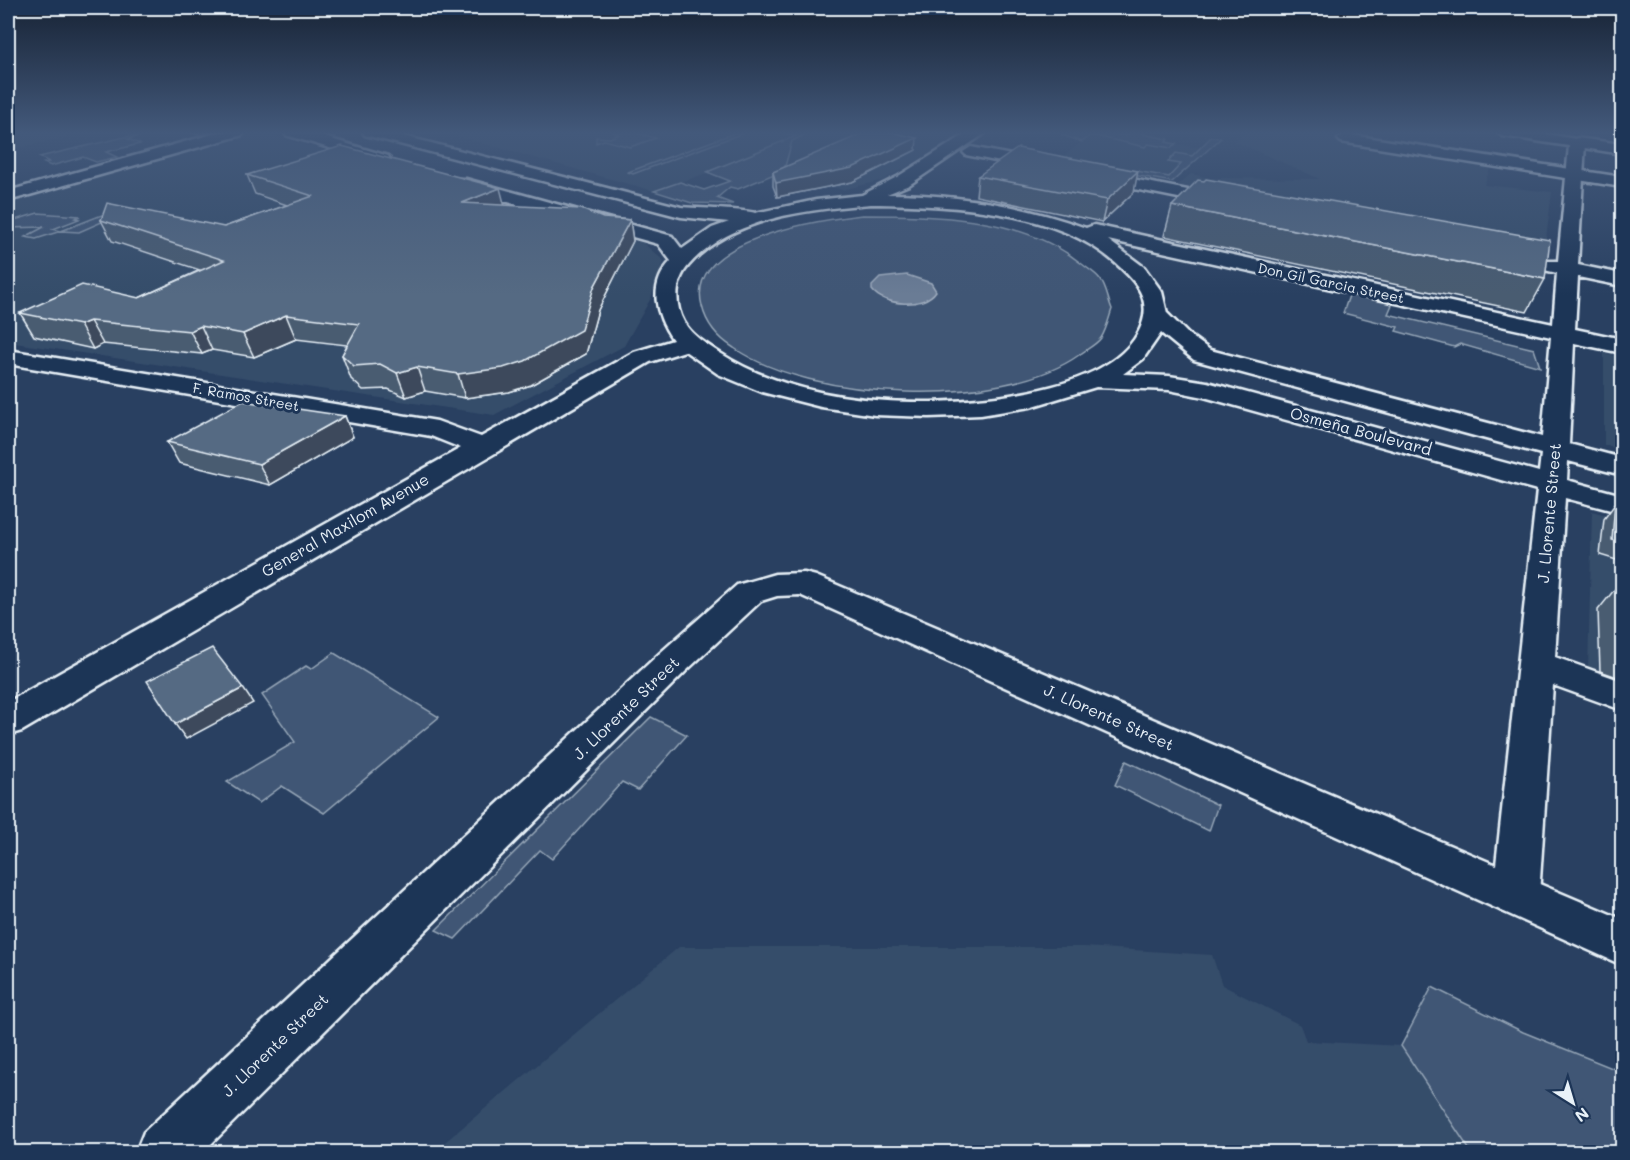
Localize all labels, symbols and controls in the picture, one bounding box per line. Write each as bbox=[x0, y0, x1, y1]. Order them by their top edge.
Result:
street label: Don Gil Garcia Street bbox=[1256, 258, 1406, 307]
street label: F. Ramos Street bbox=[191, 378, 301, 415]
street label: Osmeña Boulevard bbox=[1288, 402, 1434, 460]
street label: J. Llorente Street bbox=[1532, 442, 1565, 584]
street label: General Maxilom Avenue bbox=[257, 468, 432, 581]
street label: J. Llorente Street bbox=[568, 651, 683, 764]
street label: J. Llorente Street bbox=[1041, 678, 1178, 755]
street label: J. Llorente Street bbox=[217, 988, 332, 1101]
north arrow bbox=[1543, 1073, 1603, 1133]
text: N bbox=[1571, 1103, 1594, 1127]

